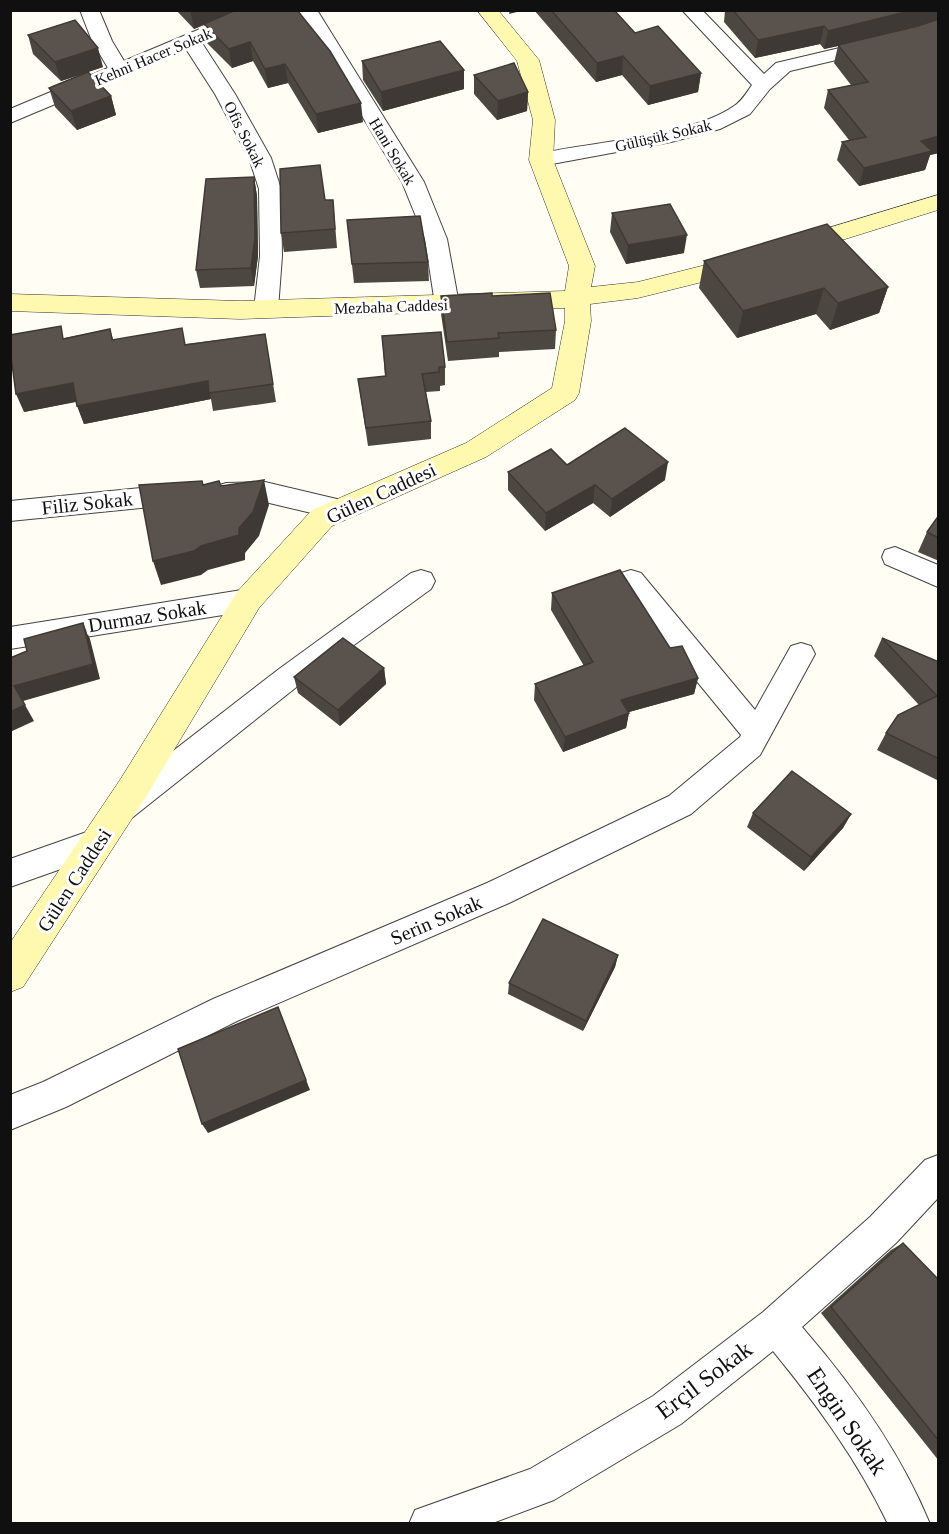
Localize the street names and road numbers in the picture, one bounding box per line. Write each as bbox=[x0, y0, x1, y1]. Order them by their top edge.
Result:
street label: Kehni Hacer Sokak bbox=[92, 24, 214, 89]
street label: Ofis Sokak bbox=[221, 98, 268, 170]
street label: Hani Sokak bbox=[366, 115, 419, 188]
street label: Gülüşük Sokak bbox=[613, 116, 713, 156]
street label: Mezbaha Caddesi bbox=[334, 296, 449, 317]
street label: Gülen Caddesi bbox=[323, 458, 440, 528]
street label: Filiz Sokak bbox=[40, 487, 134, 519]
street label: Durmaz Sokak bbox=[86, 596, 208, 636]
street label: Gülen Caddesi bbox=[33, 824, 116, 936]
street label: Serin Sokak bbox=[387, 891, 485, 949]
street label: Erçil Sokak bbox=[651, 1336, 757, 1424]
street label: Engin Sokak bbox=[802, 1363, 892, 1479]

